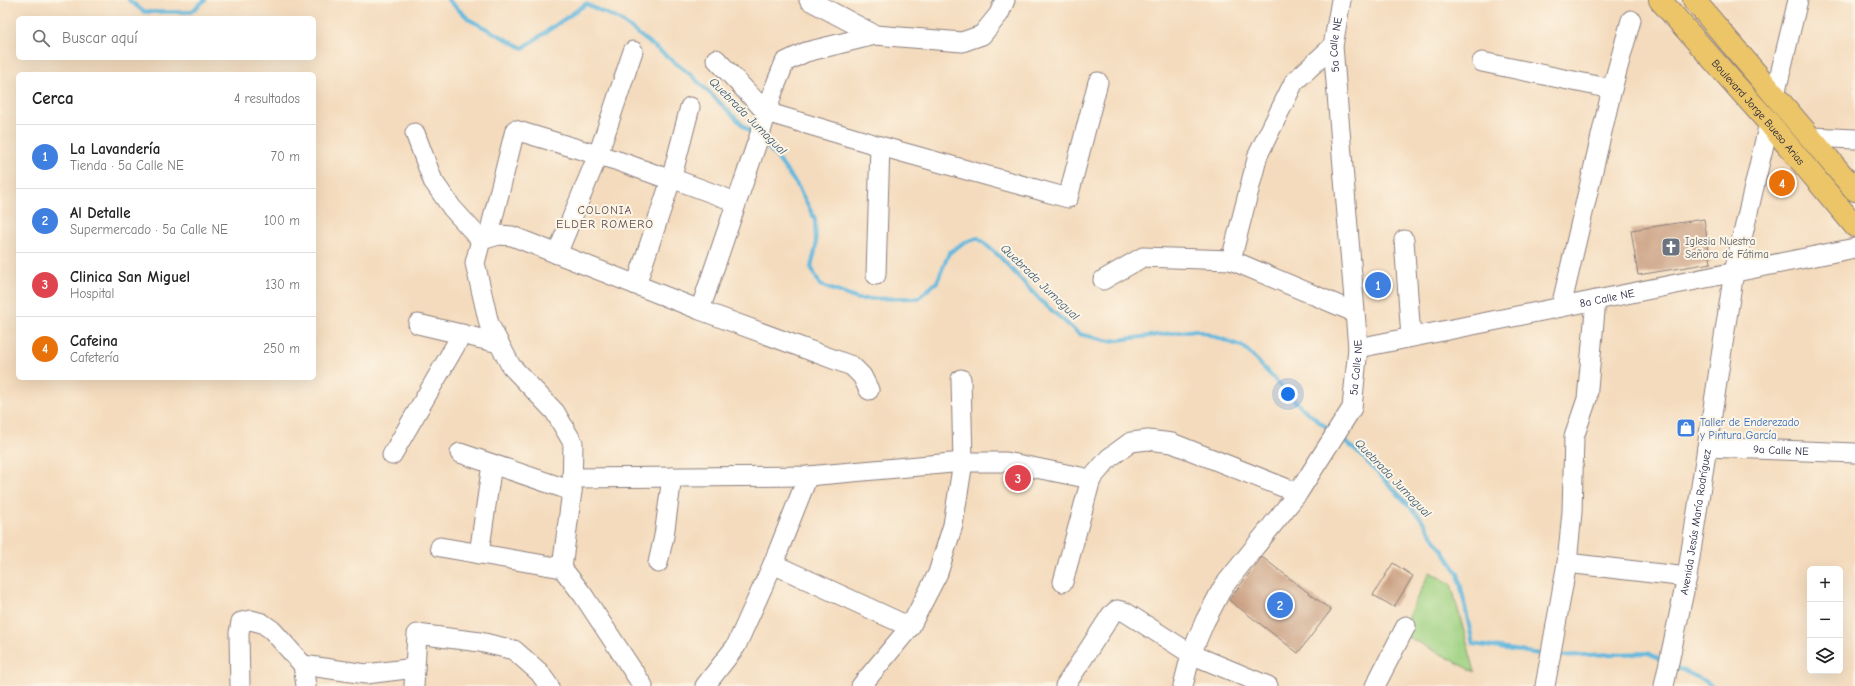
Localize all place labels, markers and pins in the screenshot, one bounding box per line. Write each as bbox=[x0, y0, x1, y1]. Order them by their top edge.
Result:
pin: 4 bbox=[1769, 168, 1795, 198]
place label: Iglesia Nuestra Señora de Fátima bbox=[1685, 235, 1769, 261]
church icon: Iglesia Nuestra Señora de Fátima bbox=[1660, 236, 1682, 258]
pin: 1 bbox=[1365, 270, 1391, 300]
place label: Taller de Enderezado y Pintura García bbox=[1699, 416, 1800, 442]
shop icon: Taller de Enderezado y Pintura García bbox=[1675, 417, 1697, 439]
pin: 3 bbox=[1005, 463, 1031, 493]
pin: 2 bbox=[1267, 590, 1293, 620]

